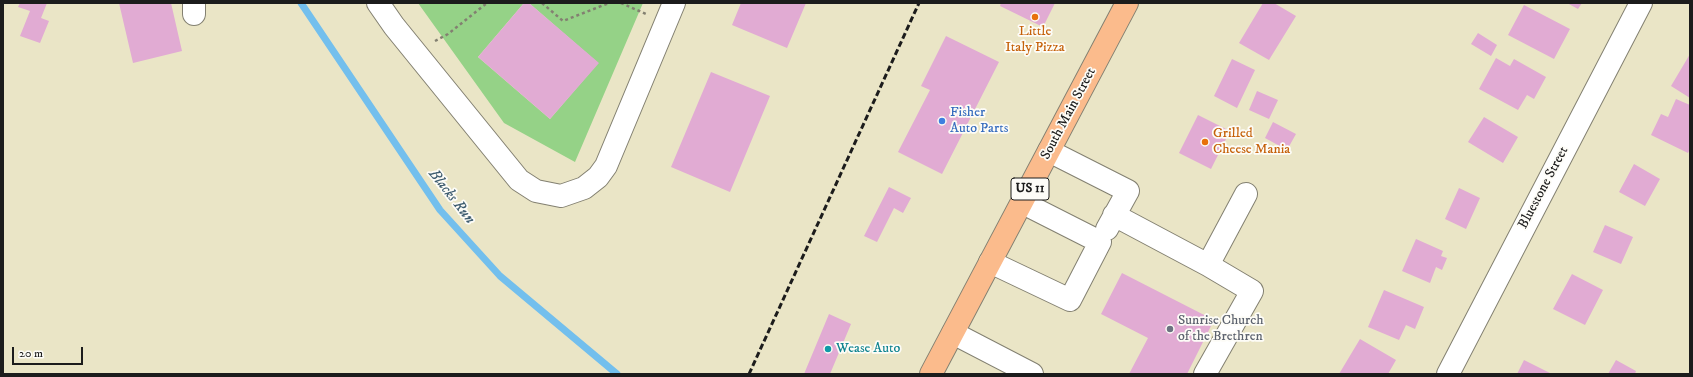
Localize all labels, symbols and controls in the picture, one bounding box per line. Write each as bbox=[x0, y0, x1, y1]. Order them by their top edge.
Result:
marker: Little Italy Pizza bbox=[1030, 12, 1040, 22]
place label: Little Italy Pizza bbox=[1005, 24, 1065, 56]
street label: South Main Street bbox=[1038, 65, 1100, 163]
place label: Fisher Auto Parts bbox=[950, 105, 1008, 138]
marker: Fisher Auto Parts bbox=[937, 116, 947, 126]
place label: Grilled Cheese Mania bbox=[1213, 126, 1290, 158]
marker: Grilled Cheese Mania bbox=[1200, 137, 1210, 147]
street label: Bluestone Street bbox=[1515, 144, 1573, 232]
water label: Blacks Run bbox=[424, 166, 478, 228]
road number: US 11 bbox=[1011, 178, 1049, 200]
place label: Sunrise Church of the Brethren bbox=[1178, 313, 1264, 346]
marker: Sunrise Church of the Brethren bbox=[1165, 324, 1175, 334]
scale bar bbox=[14, 339, 85, 365]
place label: Wease Auto bbox=[836, 341, 900, 357]
marker: Wease Auto bbox=[823, 344, 833, 354]
text: 20 m bbox=[19, 346, 43, 361]

